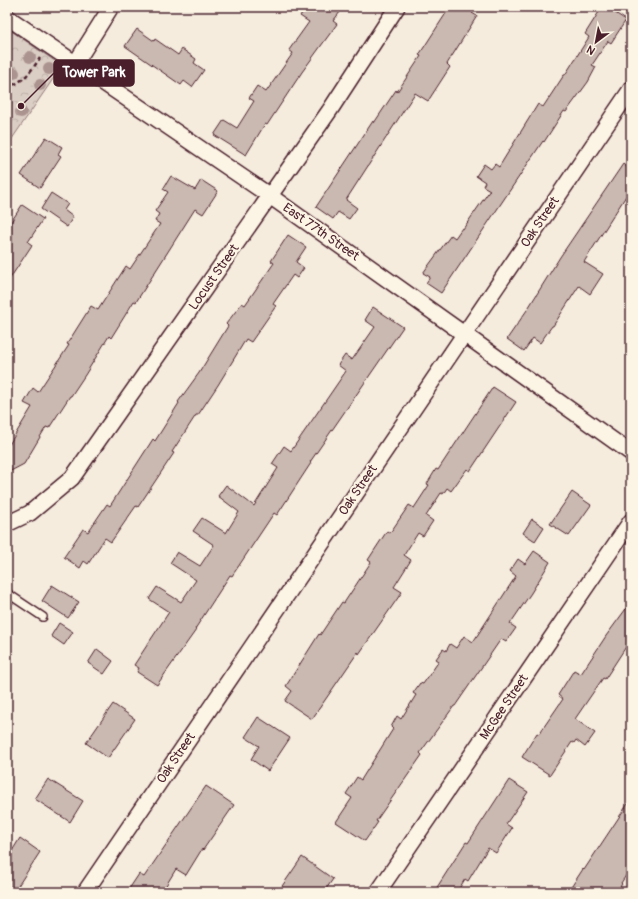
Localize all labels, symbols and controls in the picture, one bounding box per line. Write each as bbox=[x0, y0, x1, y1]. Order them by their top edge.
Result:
north arrow bbox=[576, 22, 616, 62]
text: N bbox=[584, 42, 598, 58]
callout: Tower Park bbox=[54, 60, 134, 86]
text: Tower Park bbox=[61, 64, 126, 81]
street label: Oak Street bbox=[517, 193, 563, 250]
street label: East 77th Street bbox=[280, 200, 363, 265]
street label: Locust Street bbox=[185, 240, 243, 313]
street label: Oak Street bbox=[335, 461, 381, 518]
street label: McGee Street bbox=[476, 671, 532, 743]
street label: Oak Street bbox=[153, 729, 199, 786]

